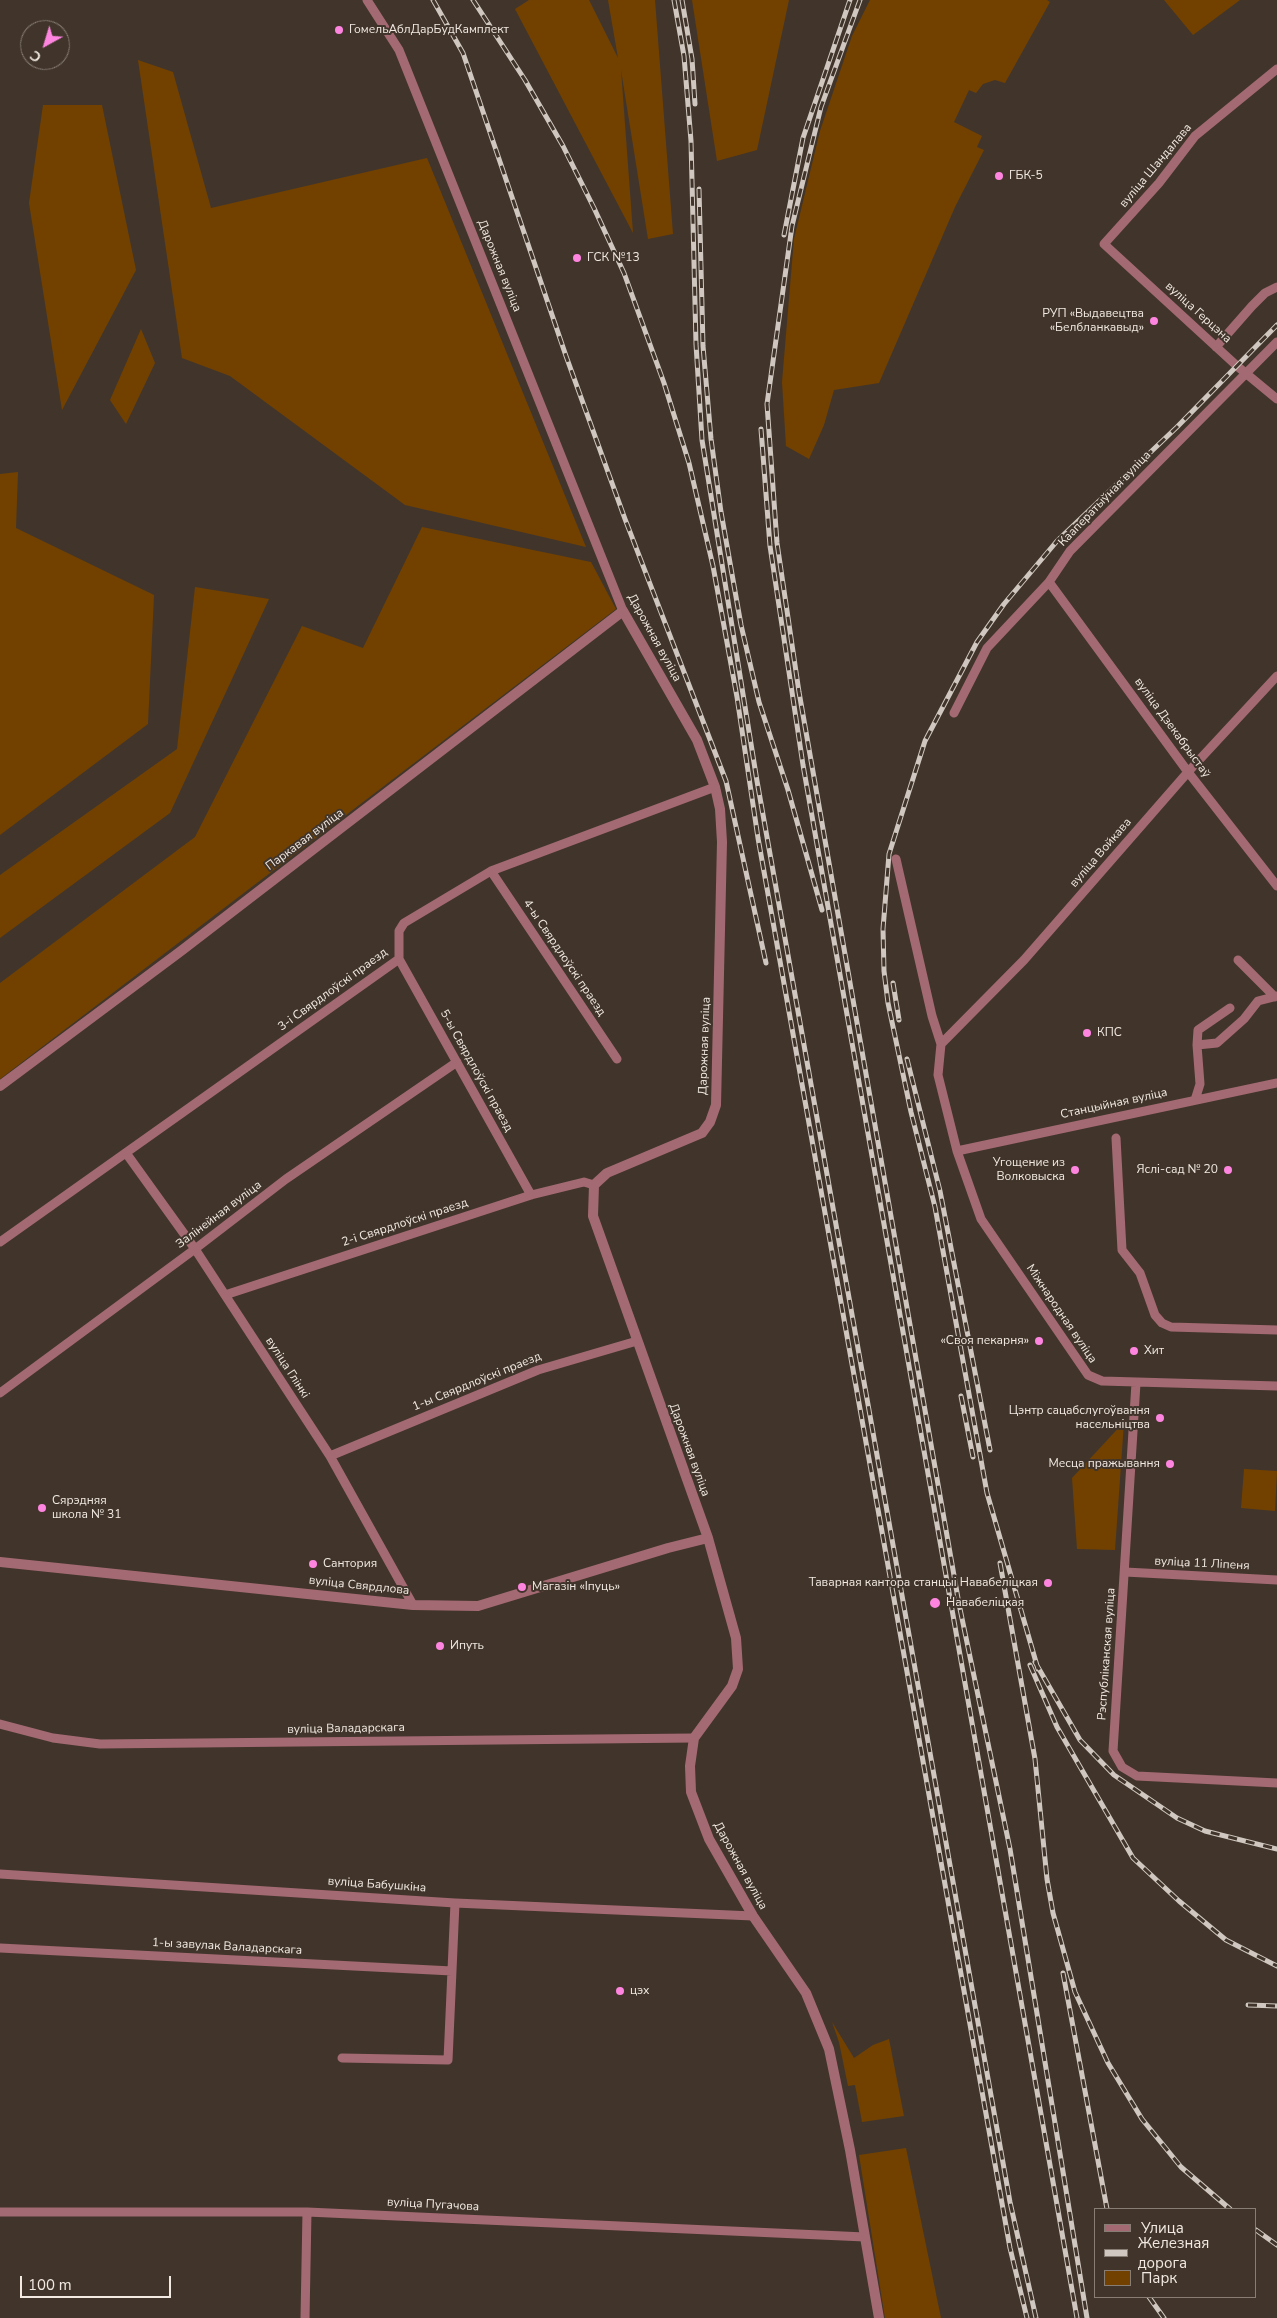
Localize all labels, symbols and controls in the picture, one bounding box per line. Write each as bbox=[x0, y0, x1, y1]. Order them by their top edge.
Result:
north arrow bbox=[20, 20, 70, 70]
place label: ГомельАблДарБудКамплект bbox=[349, 23, 509, 37]
marker: ГомельАблДарБудКамплект bbox=[333, 24, 345, 36]
text: С bbox=[26, 46, 46, 67]
street label: вуліца Шандалава bbox=[1117, 121, 1195, 211]
place label: ГБК-5 bbox=[1009, 169, 1043, 183]
marker: ГБК-5 bbox=[993, 170, 1005, 182]
street label: Дарожная вуліца bbox=[474, 218, 524, 314]
place label: ГСК №13 bbox=[587, 251, 640, 265]
marker: ГСК №13 bbox=[571, 252, 583, 264]
street label: вуліца Герцэна bbox=[1162, 279, 1234, 347]
place label: РУП «Выдавецтва «Белбланкавыд» bbox=[1042, 307, 1144, 335]
marker: РУП «Выдавецтва «Белбланкавыд» bbox=[1148, 315, 1160, 327]
street label: Кааператыўная вуліца bbox=[1056, 448, 1154, 550]
street label: Дарожная вуліца bbox=[624, 592, 684, 684]
street label: вуліца Дзекабрыстаў bbox=[1131, 675, 1213, 781]
street label: Паркавая вуліца bbox=[263, 806, 347, 874]
street label: вуліца Войкава bbox=[1067, 816, 1135, 890]
street label: 4-ы Свярдлоўскі праезд bbox=[520, 897, 608, 1019]
street label: 3-і Свярдлоўскі праезд bbox=[276, 945, 390, 1035]
street label: Дарожная вуліца bbox=[696, 997, 714, 1095]
street label: 5-ы Свярдлоўскі праезд bbox=[436, 1007, 516, 1135]
place label: КПС bbox=[1097, 1026, 1122, 1040]
marker: КПС bbox=[1081, 1027, 1093, 1039]
street label: Станцыйная вуліца bbox=[1059, 1086, 1169, 1122]
place label: Угощение из Волковыска bbox=[993, 1156, 1065, 1184]
place label: Яслі-сад № 20 bbox=[1136, 1163, 1218, 1177]
marker: Угощение из Волковыска bbox=[1069, 1164, 1081, 1176]
marker: Яслі-сад № 20 bbox=[1222, 1164, 1234, 1176]
street label: Залінейная вуліца bbox=[173, 1178, 265, 1252]
street label: 2-і Свярдлоўскі праезд bbox=[340, 1196, 470, 1250]
street label: Міжнародная вуліца bbox=[1023, 1262, 1099, 1366]
place label: «Своя пекарня» bbox=[941, 1334, 1029, 1348]
street label: вуліца Глінкі bbox=[262, 1335, 312, 1401]
marker: «Своя пекарня» bbox=[1033, 1335, 1045, 1347]
place label: Хит bbox=[1144, 1344, 1164, 1358]
marker: Хит bbox=[1128, 1345, 1140, 1357]
street label: 1-ы Свярдлоўскі праезд bbox=[411, 1350, 543, 1414]
street label: Дарожная вуліца bbox=[665, 1401, 713, 1499]
place label: Цэнтр сацабслугоўвання насельніцтва bbox=[1009, 1404, 1150, 1432]
marker: Цэнтр сацабслугоўвання насельніцтва bbox=[1154, 1412, 1166, 1424]
place label: Месца пражывання bbox=[1048, 1457, 1160, 1471]
marker: Месца пражывання bbox=[1164, 1458, 1176, 1470]
place label: Сярэдняя школа № 31 bbox=[52, 1494, 121, 1522]
marker: Сярэдняя школа № 31 bbox=[36, 1502, 48, 1514]
street label: вуліца 11 Ліпеня bbox=[1154, 1554, 1250, 1574]
place label: Сантория bbox=[323, 1557, 377, 1571]
marker: Сантория bbox=[307, 1558, 319, 1570]
street label: вуліца Свярдлова bbox=[308, 1574, 410, 1598]
place label: Таварная кантора станцыі Навабеліцкая bbox=[809, 1576, 1038, 1590]
marker: Таварная кантора станцыі Навабеліцкая bbox=[1042, 1577, 1054, 1589]
place label: Магазін «Іпуць» bbox=[532, 1580, 620, 1594]
marker: Магазін «Іпуць» bbox=[516, 1581, 528, 1593]
street label: Рэспубліканская вуліца bbox=[1095, 1587, 1119, 1721]
marker: Навабеліцкая bbox=[928, 1596, 942, 1610]
place label: Навабеліцкая bbox=[946, 1596, 1024, 1610]
place label: Ипуть bbox=[450, 1639, 484, 1653]
marker: Ипуть bbox=[434, 1640, 446, 1652]
street label: вуліца Валадарскага bbox=[287, 1721, 405, 1737]
street label: Дарожная вуліца bbox=[710, 1820, 770, 1912]
street label: вуліца Бабушкіна bbox=[327, 1874, 427, 1896]
street label: 1-ы завулак Валадарскага bbox=[151, 1936, 303, 1958]
place label: цэх bbox=[630, 1984, 649, 1998]
marker: цэх bbox=[614, 1985, 626, 1997]
street label: вуліца Пугачова bbox=[386, 2195, 480, 2215]
legend bbox=[1094, 2208, 1257, 2298]
text: Улица bbox=[1141, 2218, 1184, 2238]
text: Железная дорога bbox=[1138, 2233, 1209, 2273]
scale bar bbox=[22, 2266, 174, 2298]
text: Парк bbox=[1141, 2268, 1177, 2288]
text: 100 m bbox=[28, 2275, 72, 2295]

